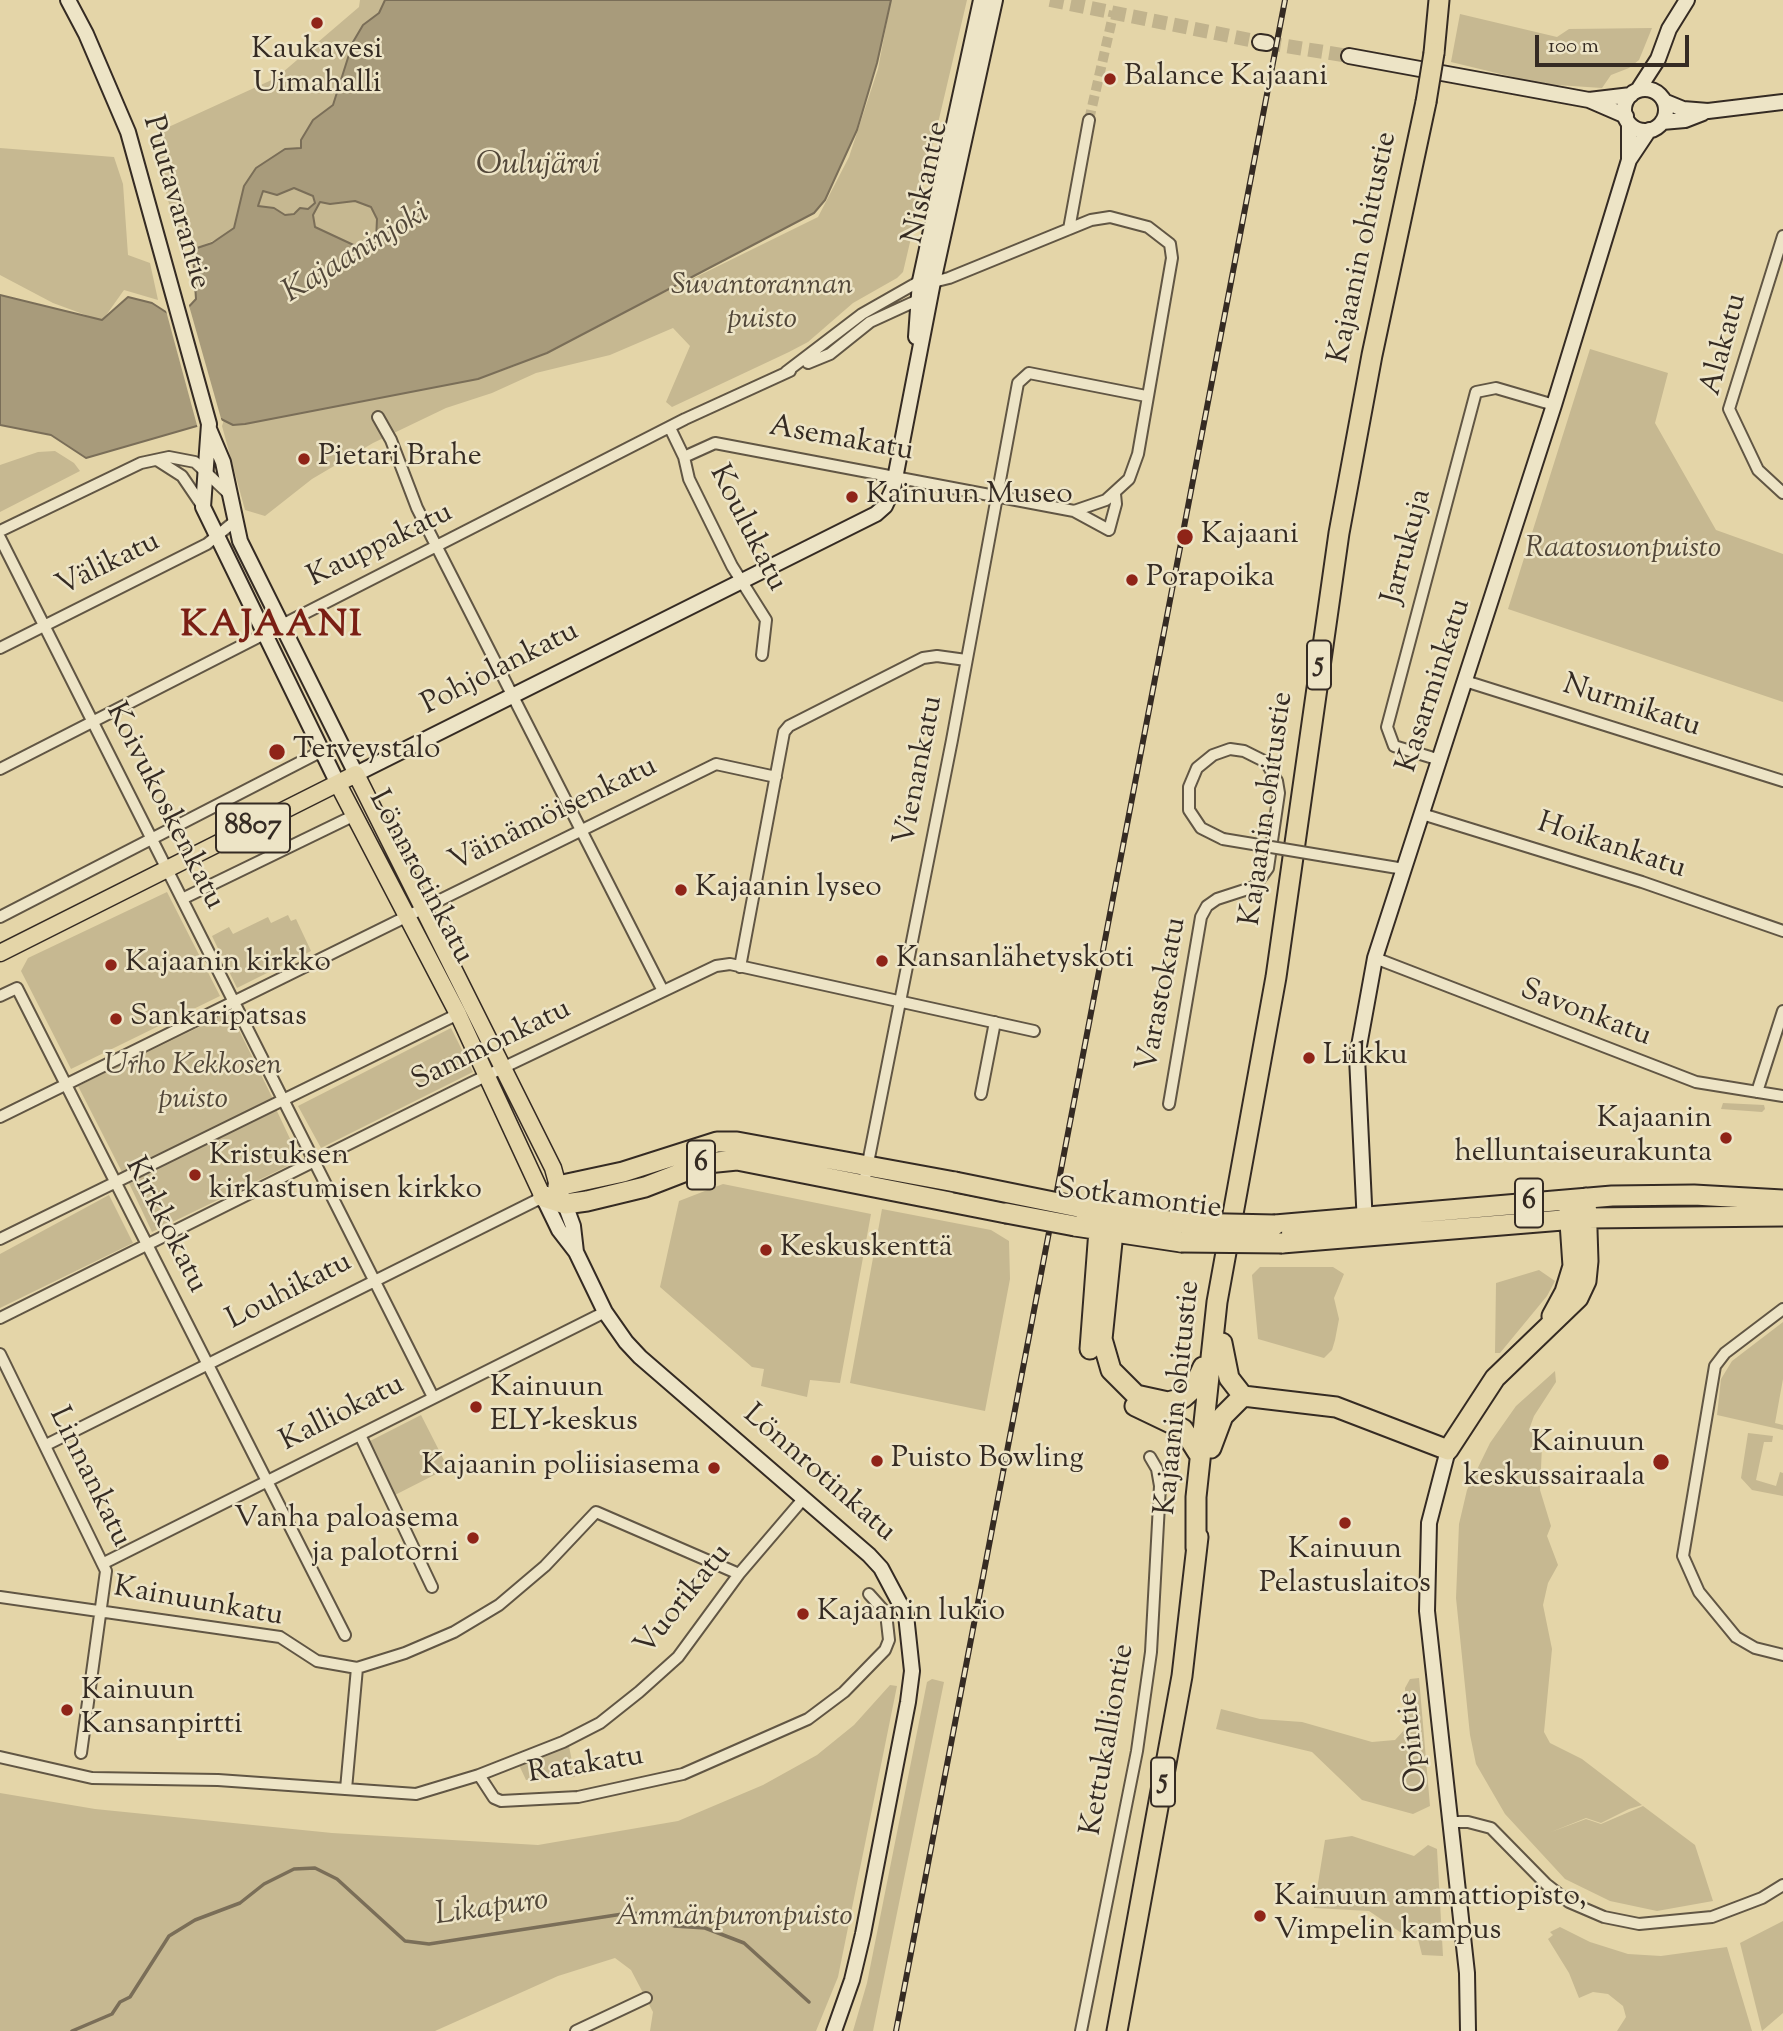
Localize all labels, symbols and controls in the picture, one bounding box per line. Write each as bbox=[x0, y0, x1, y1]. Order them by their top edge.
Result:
marker: Kaukavesi Uimahalli bbox=[309, 15, 325, 31]
scale bar bbox=[1538, 21, 1692, 65]
text: 100 m bbox=[1548, 32, 1599, 62]
place label: Kaukavesi Uimahalli bbox=[251, 34, 383, 104]
place label: Balance Kajaani bbox=[1124, 61, 1328, 97]
marker: Balance Kajaani bbox=[1102, 71, 1118, 87]
street label: Puutavarantie bbox=[132, 112, 216, 294]
street label: Niskantie bbox=[897, 118, 959, 248]
street label: Kajaanin ohitustie bbox=[1323, 129, 1407, 367]
water label: Oulujärvi bbox=[476, 149, 600, 187]
water label: Kajaaninjoki bbox=[277, 196, 437, 314]
park label: Suvantorannan puisto bbox=[671, 270, 853, 340]
street label: Alakatu bbox=[1695, 290, 1757, 400]
street label: Asemakatu bbox=[766, 411, 916, 471]
place label: Pietari Brahe bbox=[318, 441, 482, 477]
marker: Pietari Brahe bbox=[296, 451, 312, 467]
street label: Koulukatu bbox=[699, 460, 793, 598]
place label: Kainuun Museo bbox=[866, 479, 1073, 515]
street label: Jarrukuja bbox=[1376, 486, 1442, 608]
marker: Kainuun Museo bbox=[844, 489, 860, 505]
street label: Kauppakatu bbox=[303, 496, 459, 598]
place label: Kajaani bbox=[1201, 519, 1298, 555]
street label: Välikatu bbox=[51, 526, 167, 606]
marker: Kajaani bbox=[1175, 527, 1195, 547]
park label: Raatosuonpuisto bbox=[1525, 533, 1721, 569]
place label: Porapoika bbox=[1146, 562, 1275, 598]
marker: Porapoika bbox=[1124, 572, 1140, 588]
street label: Kasarminkatu bbox=[1391, 595, 1481, 777]
district label: KAJAANI bbox=[181, 607, 363, 651]
street label: Pohjolankatu bbox=[417, 615, 585, 725]
road number: 5 bbox=[1307, 640, 1331, 690]
street label: Nurmikatu bbox=[1557, 669, 1705, 747]
street label: Kajaanin ohitustie bbox=[1235, 690, 1303, 928]
street label: Vienankatu bbox=[889, 693, 953, 849]
street label: Koivukoskenkatu bbox=[95, 698, 231, 916]
place label: Terveystalo bbox=[293, 734, 440, 770]
marker: Terveystalo bbox=[267, 742, 287, 762]
street label: Väinämöisenkatu bbox=[444, 750, 664, 882]
street label: Lönnrotinkatu bbox=[358, 785, 480, 971]
road number: 8807 bbox=[216, 804, 290, 852]
street label: Hoikankatu bbox=[1532, 807, 1690, 889]
place label: Kajaanin lyseo bbox=[695, 872, 882, 908]
marker: Kajaanin lyseo bbox=[673, 882, 689, 898]
street label: Varastokatu bbox=[1131, 915, 1197, 1075]
place label: Kansanlähetyskoti bbox=[896, 943, 1134, 979]
place label: Kajaanin kirkko bbox=[125, 947, 331, 983]
marker: Kansanlähetyskoti bbox=[874, 953, 890, 969]
marker: Kajaanin kirkko bbox=[103, 957, 119, 973]
street label: Savonkatu bbox=[1514, 974, 1656, 1056]
street label: Sammonkatu bbox=[407, 993, 577, 1101]
place label: Sankaripatsas bbox=[130, 1001, 307, 1037]
marker: Sankaripatsas bbox=[108, 1011, 124, 1027]
place label: Liikku bbox=[1323, 1040, 1408, 1076]
park label: Urho Kekkosen puisto bbox=[104, 1050, 282, 1120]
marker: Liikku bbox=[1301, 1050, 1317, 1066]
place label: Kajaanin helluntaiseurakunta bbox=[1454, 1103, 1712, 1174]
marker: Kajaanin helluntaiseurakunta bbox=[1718, 1130, 1734, 1146]
place label: Kristuksen kirkastumisen kirkko bbox=[209, 1140, 482, 1210]
road number: 6 bbox=[687, 1140, 715, 1190]
street label: Kirkkokatu bbox=[115, 1152, 213, 1300]
marker: Kristuksen kirkastumisen kirkko bbox=[187, 1167, 203, 1183]
street label: Sotkamontie bbox=[1055, 1173, 1223, 1229]
road number: 6 bbox=[1515, 1178, 1543, 1228]
place label: Keskuskenttä bbox=[780, 1232, 953, 1268]
marker: Keskuskenttä bbox=[758, 1242, 774, 1258]
street label: Louhikatu bbox=[222, 1246, 358, 1340]
street label: Kajaanin ohitustie bbox=[1150, 1279, 1210, 1517]
street label: Kalliokatu bbox=[275, 1368, 411, 1462]
place label: Kainuun ELY-keskus bbox=[490, 1372, 638, 1442]
marker: Kainuun ELY-keskus bbox=[468, 1399, 484, 1415]
street label: Lönnrotinkatu bbox=[734, 1399, 902, 1551]
street label: Linnankatu bbox=[39, 1402, 137, 1554]
place label: Kainuun keskussairaala bbox=[1464, 1427, 1645, 1498]
place label: Puisto Bowling bbox=[891, 1443, 1084, 1479]
place label: Kajaanin poliisiasema bbox=[422, 1450, 700, 1486]
marker: Kainuun keskussairaala bbox=[1651, 1452, 1671, 1472]
marker: Puisto Bowling bbox=[869, 1453, 885, 1469]
marker: Kajaanin poliisiasema bbox=[706, 1460, 722, 1476]
place label: Vanha paloasema ja palotorni bbox=[234, 1503, 459, 1574]
marker: Kainuun Pelastuslaitos bbox=[1337, 1515, 1353, 1531]
marker: Vanha paloasema ja palotorni bbox=[465, 1530, 481, 1546]
place label: Kainuun Pelastuslaitos bbox=[1259, 1534, 1431, 1604]
street label: Vuorikatu bbox=[629, 1538, 741, 1664]
street label: Kainuunkatu bbox=[111, 1571, 285, 1637]
place label: Kajaanin lukio bbox=[817, 1596, 1005, 1632]
marker: Kajaanin lukio bbox=[795, 1606, 811, 1622]
street label: Kettukalliontie bbox=[1075, 1641, 1145, 1839]
place label: Kainuun Kansanpirtti bbox=[81, 1675, 243, 1746]
street label: Opintie bbox=[1392, 1690, 1438, 1794]
marker: Kainuun Kansanpirtti bbox=[59, 1702, 75, 1718]
street label: Ratakatu bbox=[526, 1740, 646, 1794]
road number: 5 bbox=[1151, 1758, 1175, 1806]
place label: Kainuun ammattiopisto, Vimpelin kampus bbox=[1274, 1881, 1586, 1952]
water label: Likapuro bbox=[433, 1883, 551, 1937]
park label: Ämmänpuronpuisto bbox=[615, 1901, 853, 1937]
marker: Kainuun ammattiopisto, Vimpelin kampus bbox=[1252, 1908, 1268, 1924]

